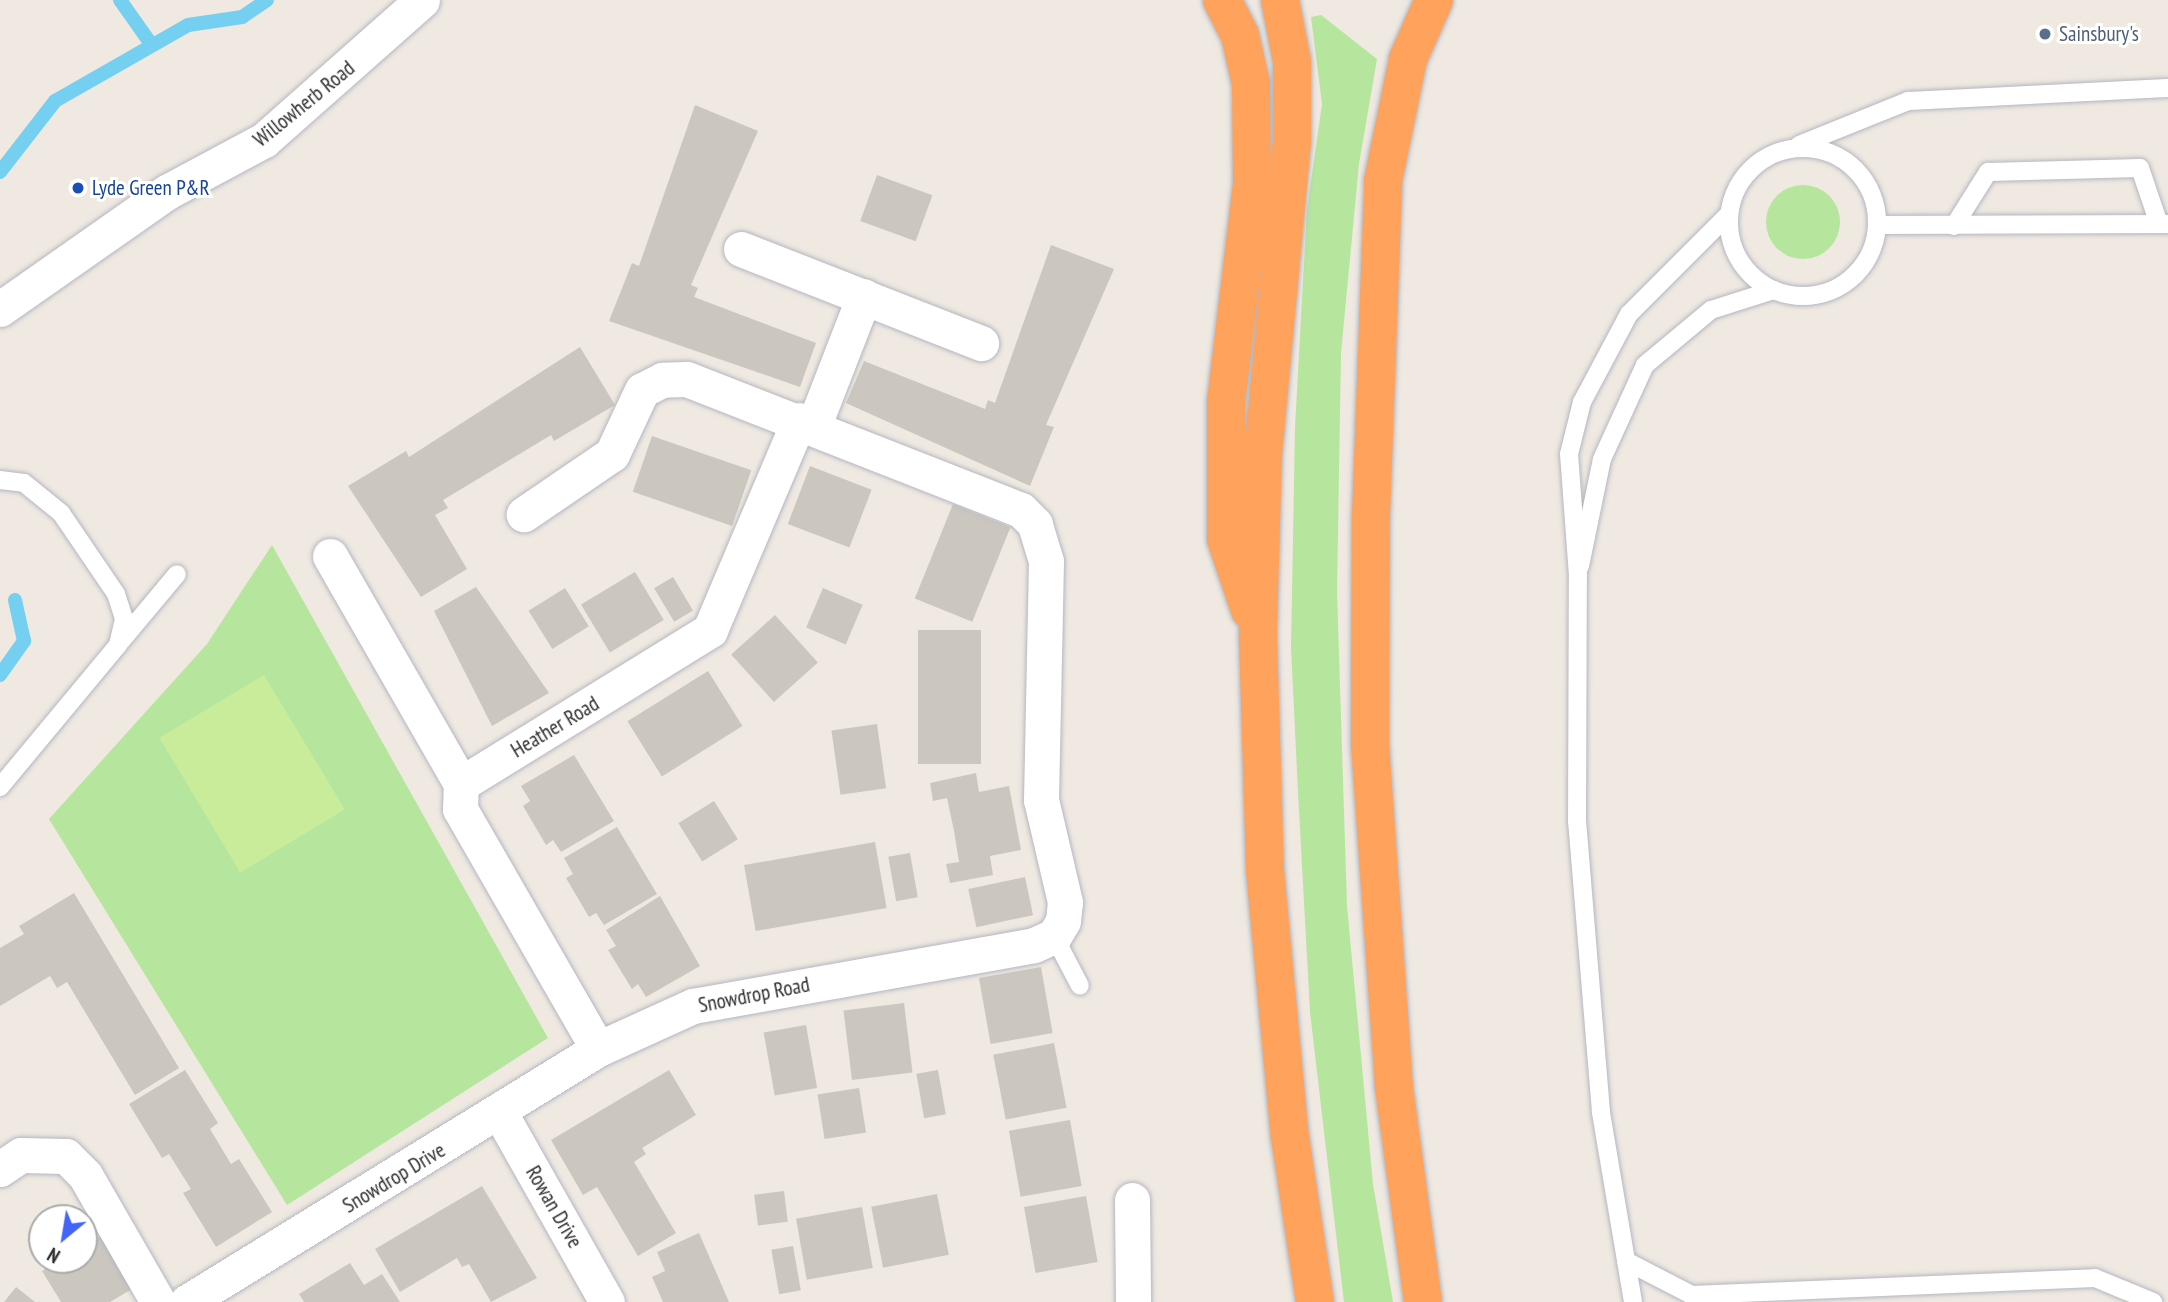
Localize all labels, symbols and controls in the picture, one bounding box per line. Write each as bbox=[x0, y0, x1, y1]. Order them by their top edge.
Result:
place label: Sainsbury's bbox=[2059, 21, 2139, 47]
marker: Sainsbury's bbox=[2037, 26, 2053, 42]
street label: Willowherb Road bbox=[248, 56, 360, 152]
place label: Lyde Green P&R bbox=[92, 175, 209, 201]
marker: Lyde Green P&R bbox=[70, 180, 86, 196]
street label: Heather Road bbox=[506, 691, 604, 763]
street label: Snowdrop Road bbox=[696, 972, 812, 1018]
street label: Snowdrop Drive bbox=[338, 1138, 450, 1218]
street label: Rowan Drive bbox=[520, 1161, 588, 1253]
north arrow bbox=[28, 1204, 98, 1274]
text: N bbox=[43, 1242, 64, 1268]

